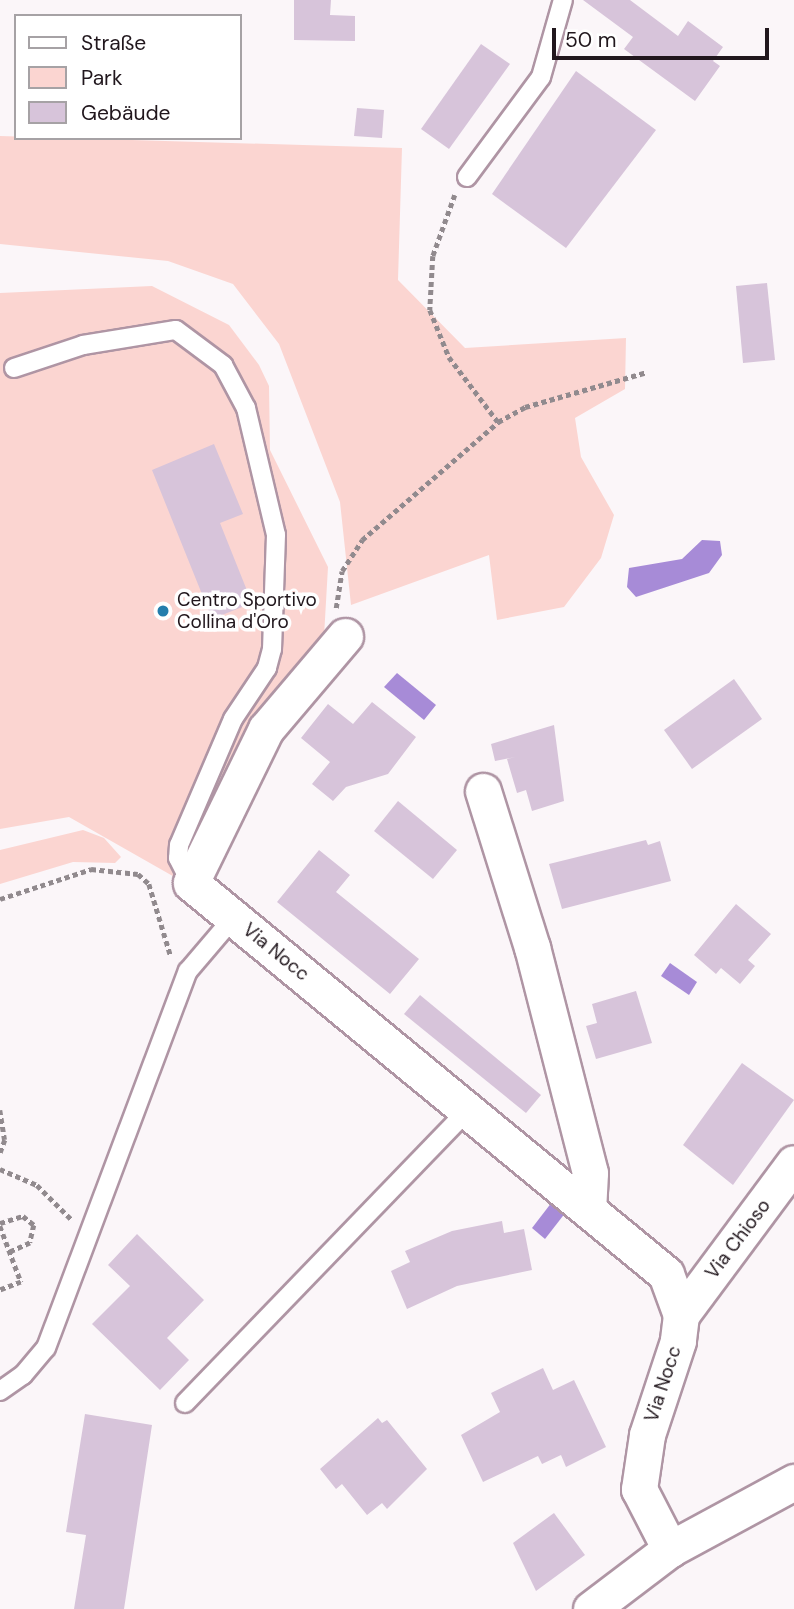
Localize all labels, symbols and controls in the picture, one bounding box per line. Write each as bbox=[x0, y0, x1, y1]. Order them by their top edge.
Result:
legend bbox=[14, 14, 242, 140]
scale bar bbox=[556, 14, 773, 58]
text: 50 m bbox=[565, 26, 616, 54]
text: Straße bbox=[81, 29, 146, 57]
text: Park bbox=[81, 64, 122, 92]
text: Gebäude bbox=[81, 99, 171, 127]
place label: Centro Sportivo Collina d'Oro bbox=[177, 589, 317, 633]
marker: Centro Sportivo Collina d'Oro bbox=[155, 603, 171, 619]
street label: Via Nocc bbox=[238, 918, 314, 986]
street label: Via Chioso bbox=[701, 1195, 775, 1283]
street label: Via Nocc bbox=[640, 1343, 686, 1425]

